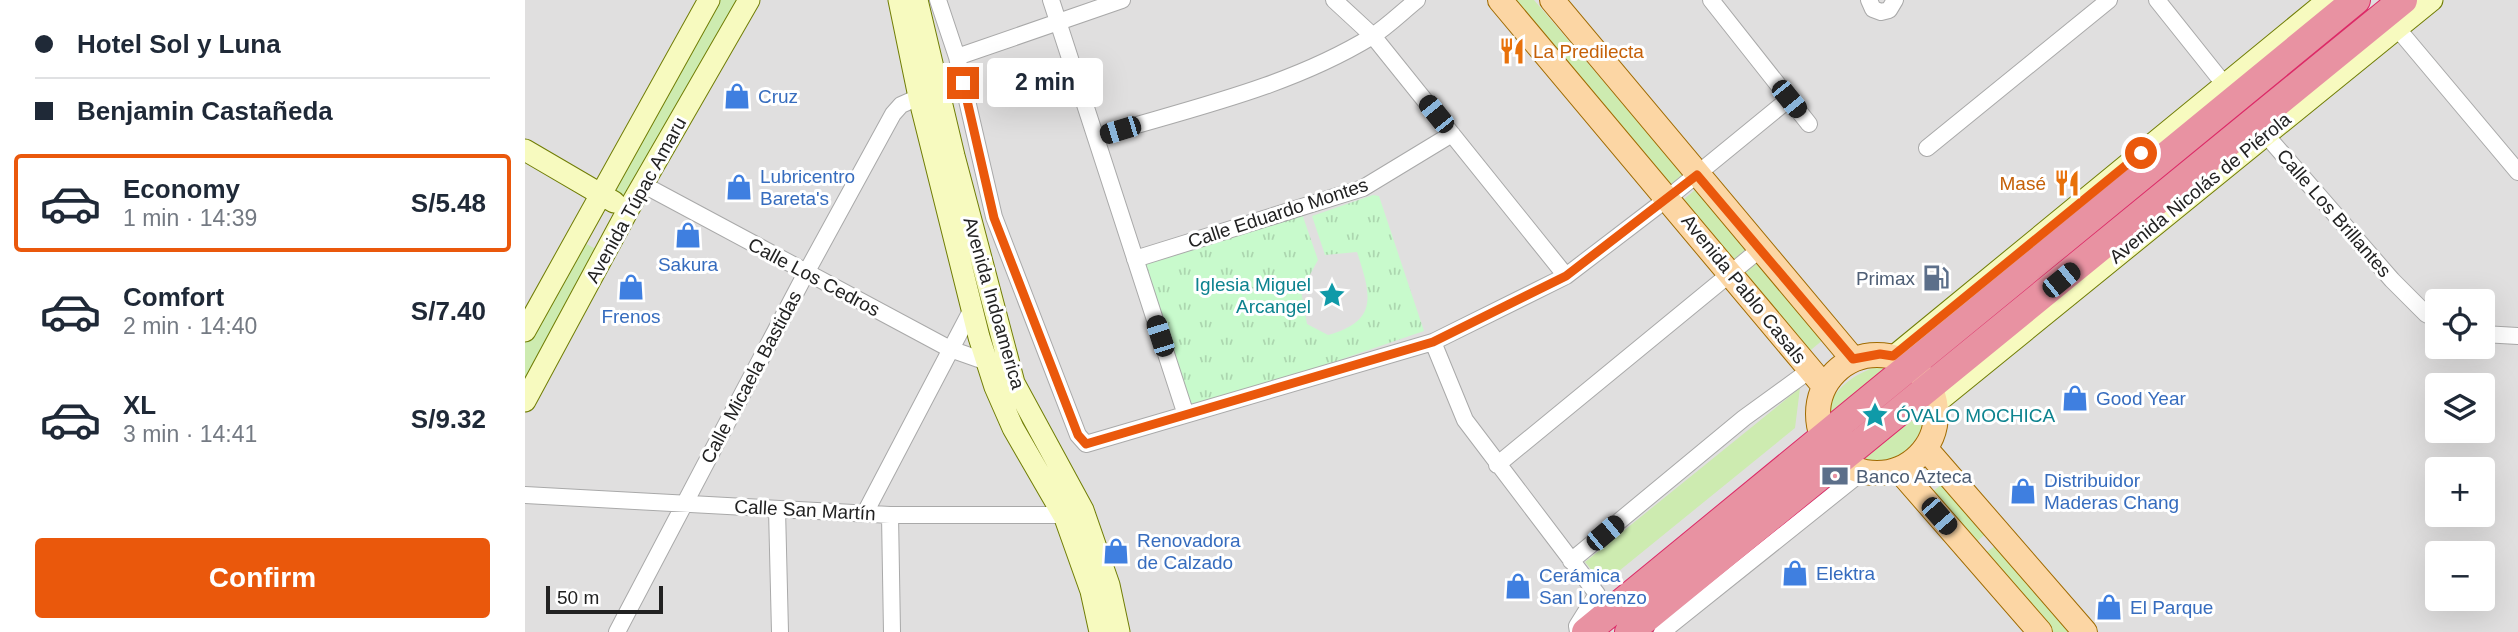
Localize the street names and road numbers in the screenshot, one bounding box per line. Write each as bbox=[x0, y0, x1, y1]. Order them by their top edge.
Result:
street label: Avenida Nicolás de Piérola bbox=[2105, 108, 2295, 268]
street label: Avenida Túpac Amaru bbox=[582, 113, 690, 287]
street label: Calle Los Brillantes bbox=[2273, 145, 2395, 281]
street label: Calle Eduardo Montes bbox=[1185, 174, 1371, 252]
street label: Avenida Pablo Casals bbox=[1677, 210, 1811, 368]
street label: Avenida Indoamerica bbox=[959, 214, 1029, 392]
street label: Calle Los Cedros bbox=[745, 234, 883, 320]
street label: Calle Micaela Bastidas bbox=[697, 287, 805, 467]
street label: Calle San Martín bbox=[734, 496, 876, 524]

